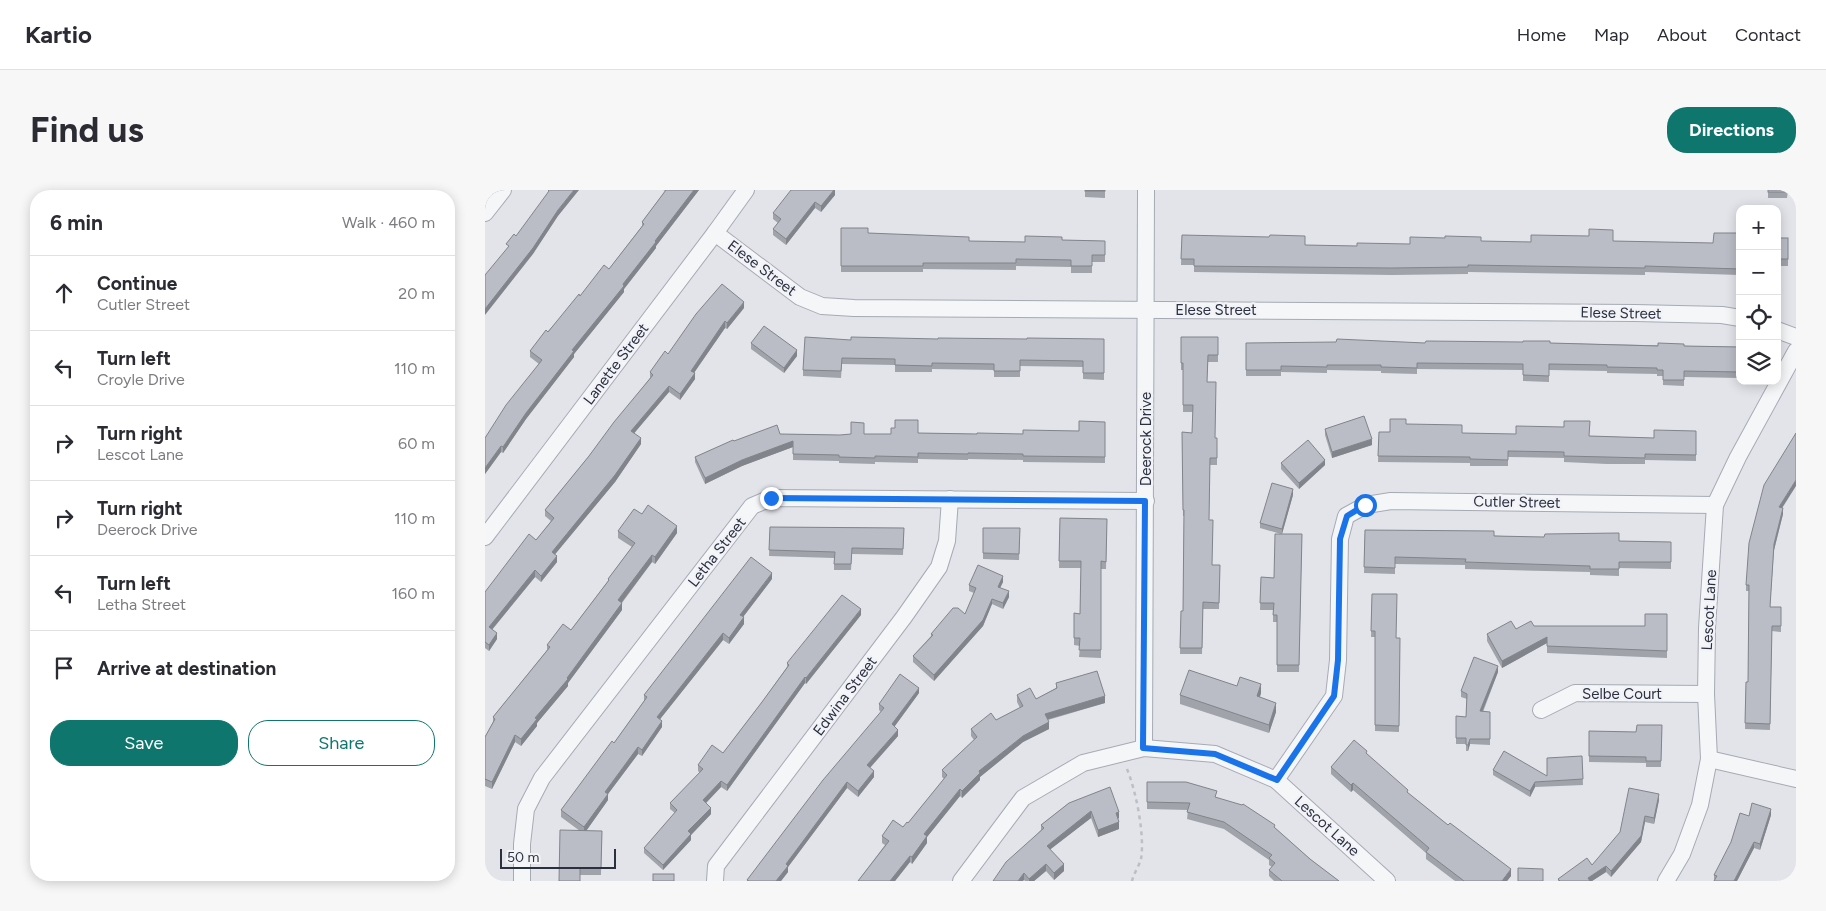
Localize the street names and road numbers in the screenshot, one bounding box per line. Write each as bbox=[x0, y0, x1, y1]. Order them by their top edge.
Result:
street label: Elese Street bbox=[724, 236, 800, 300]
street label: Elese Street bbox=[1175, 301, 1257, 319]
street label: Elese Street bbox=[1580, 303, 1662, 323]
street label: Lanette Street bbox=[580, 320, 653, 408]
street label: Deerock Drive bbox=[1137, 392, 1155, 486]
street label: Cutler Street bbox=[1473, 492, 1561, 512]
street label: Letha Street bbox=[684, 513, 750, 590]
street label: Lescot Lane bbox=[1698, 569, 1720, 651]
street label: Edwina Street bbox=[809, 653, 881, 739]
street label: Selbe Court bbox=[1582, 685, 1662, 703]
street label: Lescot Lane bbox=[1291, 792, 1363, 860]

